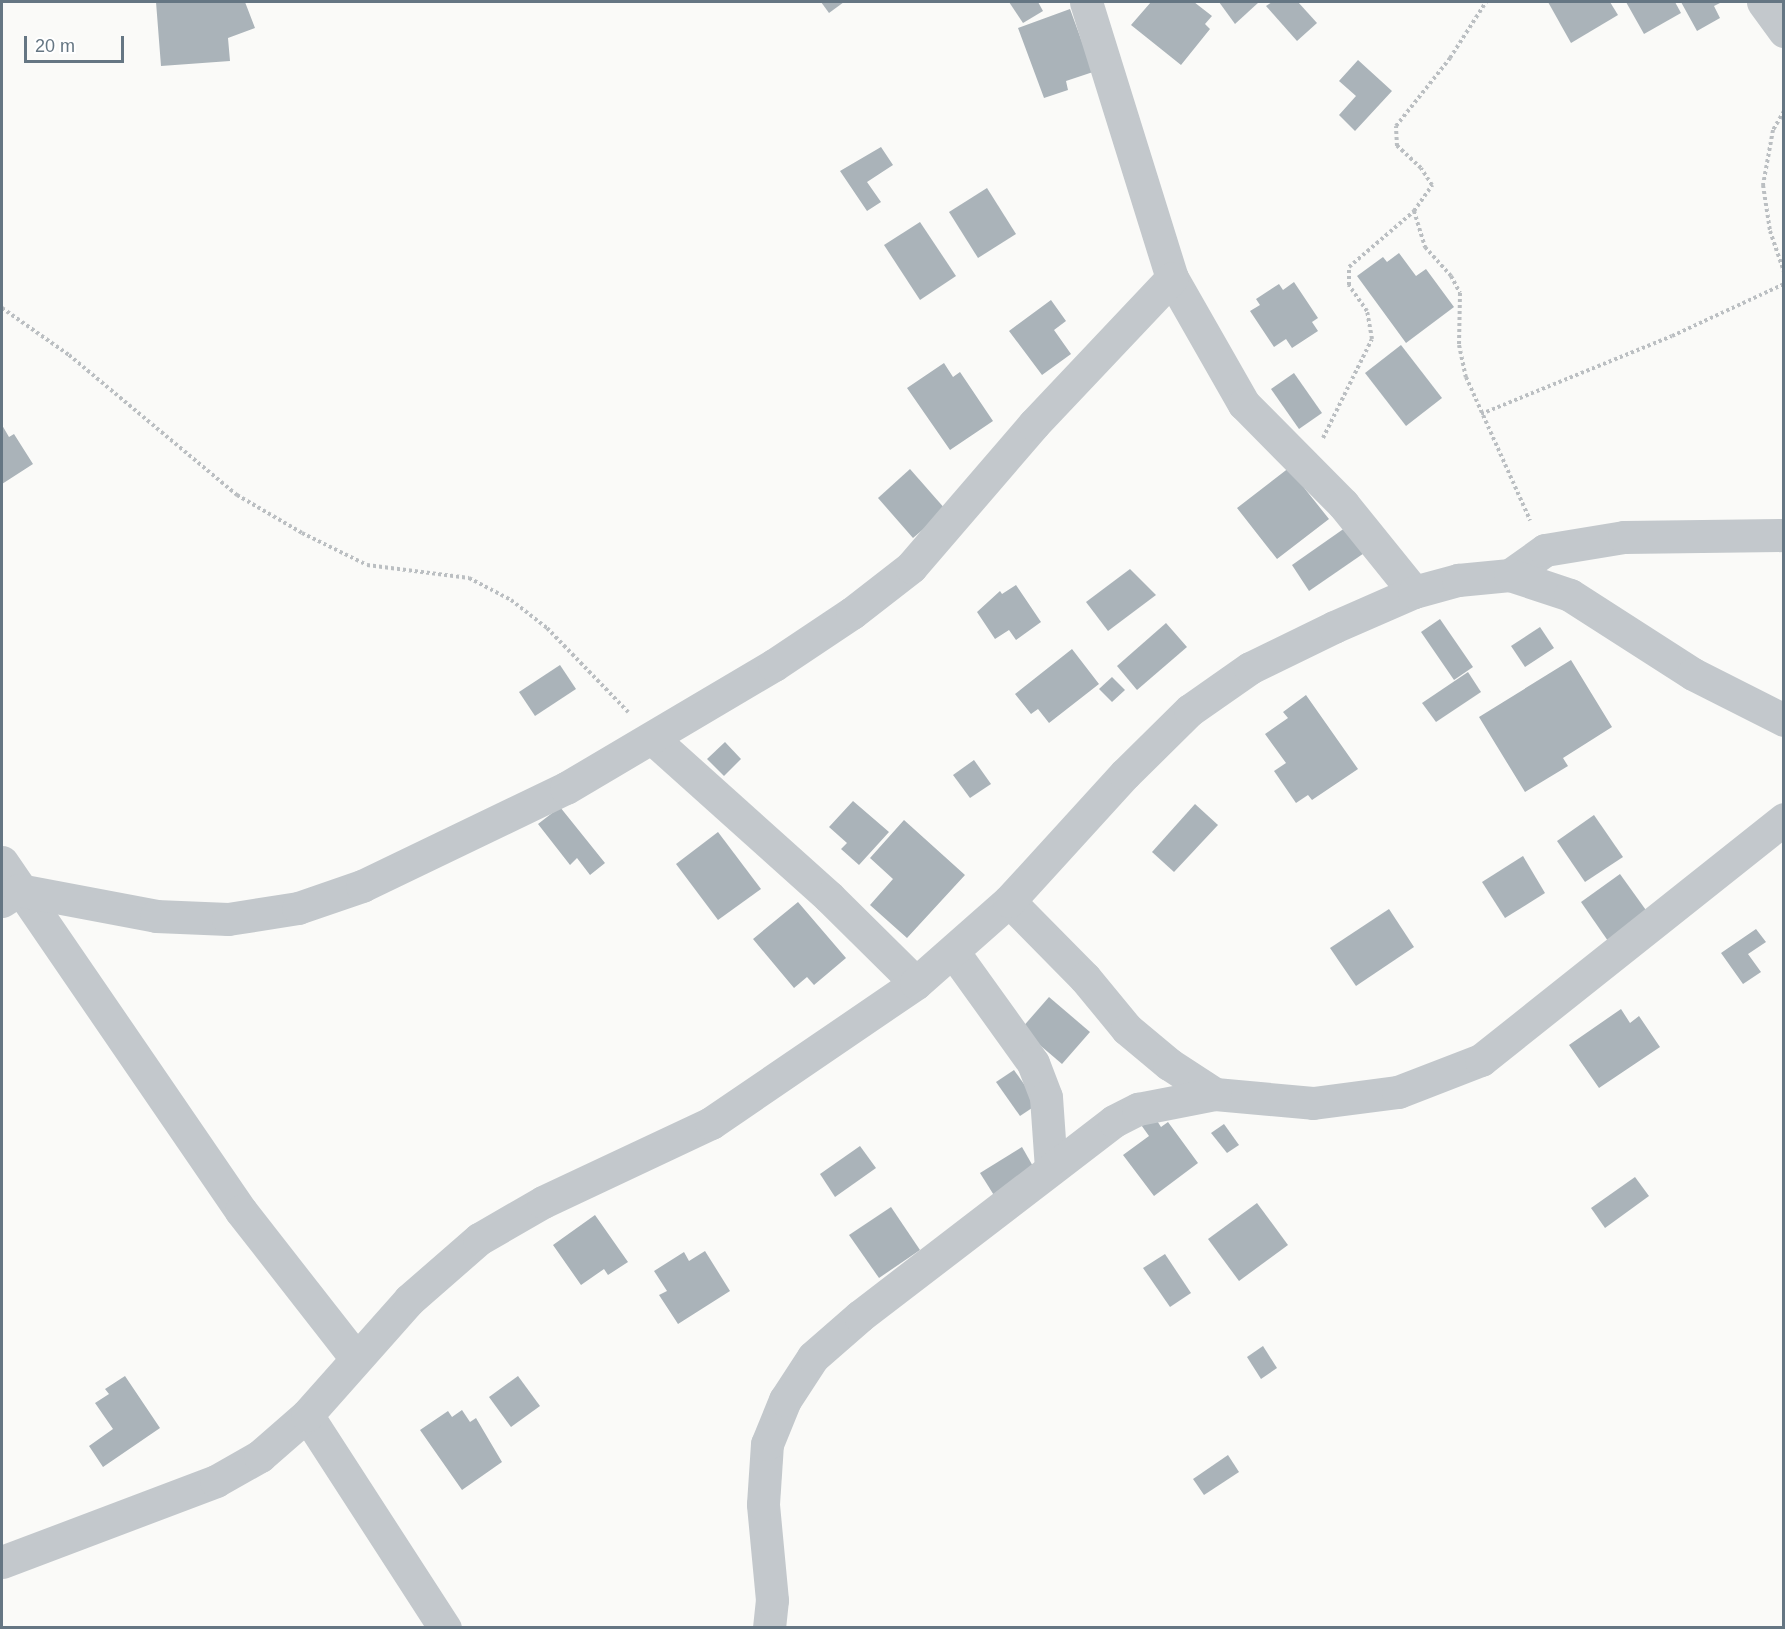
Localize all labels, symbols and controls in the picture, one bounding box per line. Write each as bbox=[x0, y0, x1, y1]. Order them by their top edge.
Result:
scale bar bbox=[27, 24, 128, 62]
text: 20 m bbox=[35, 36, 75, 56]

